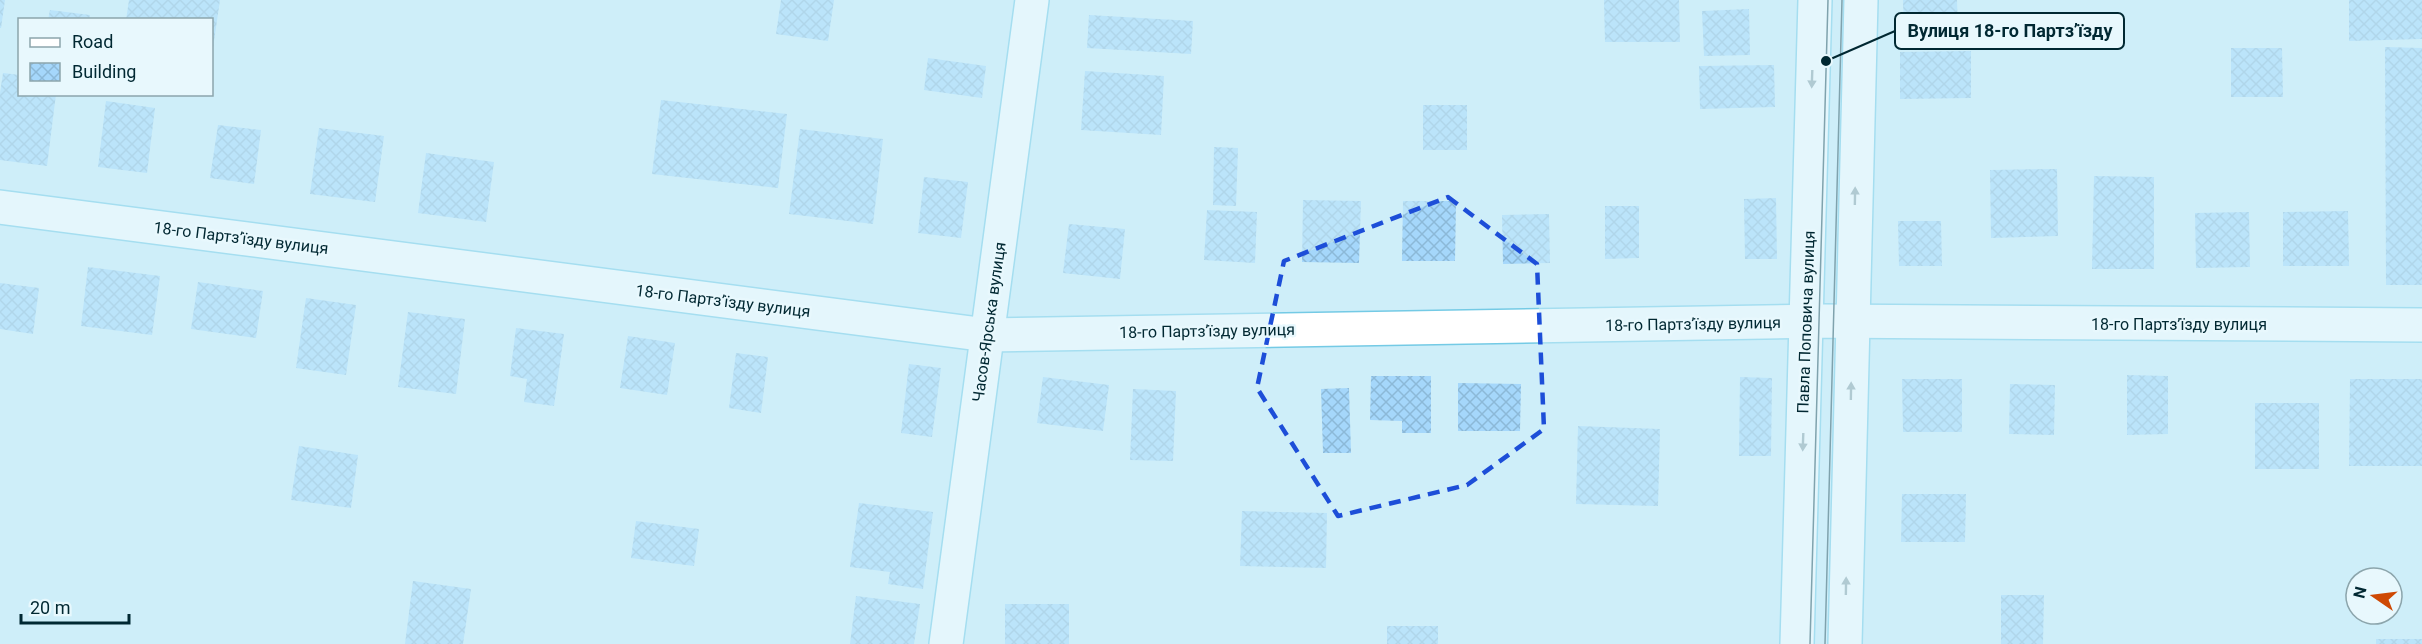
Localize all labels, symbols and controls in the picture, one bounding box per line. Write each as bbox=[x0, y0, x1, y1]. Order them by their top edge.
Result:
callout: Вулиця 18-го Партз’їзду bbox=[1895, 13, 2124, 49]
legend bbox=[18, 18, 213, 96]
text: Вулиця 18-го Партз’їзду bbox=[1907, 20, 2113, 41]
text: Road bbox=[72, 31, 113, 52]
text: Building bbox=[72, 61, 136, 82]
one-way arrow bbox=[1808, 70, 1817, 89]
one-way arrow bbox=[1851, 186, 1860, 205]
street label: 18-го Партз’їзду вулиця bbox=[153, 218, 329, 258]
street label: Павла Поповича вулиця bbox=[1793, 230, 1819, 414]
street label: Часов-Ярська вулиця bbox=[968, 241, 1010, 403]
street label: 18-го Партз’їзду вулиця bbox=[635, 281, 811, 321]
street label: 18-го Партз’їзду вулиця bbox=[1605, 313, 1781, 335]
street label: 18-го Партз’їзду вулиця bbox=[2091, 315, 2267, 334]
street label: 18-го Партз’їзду вулиця bbox=[1119, 320, 1295, 342]
one-way arrow bbox=[1846, 381, 1855, 400]
one-way arrow bbox=[1798, 433, 1807, 452]
north arrow bbox=[2344, 566, 2404, 626]
one-way arrow bbox=[1841, 576, 1851, 595]
text: N bbox=[2349, 585, 2371, 600]
scale bar bbox=[21, 587, 129, 625]
text: 20 m bbox=[30, 597, 70, 618]

